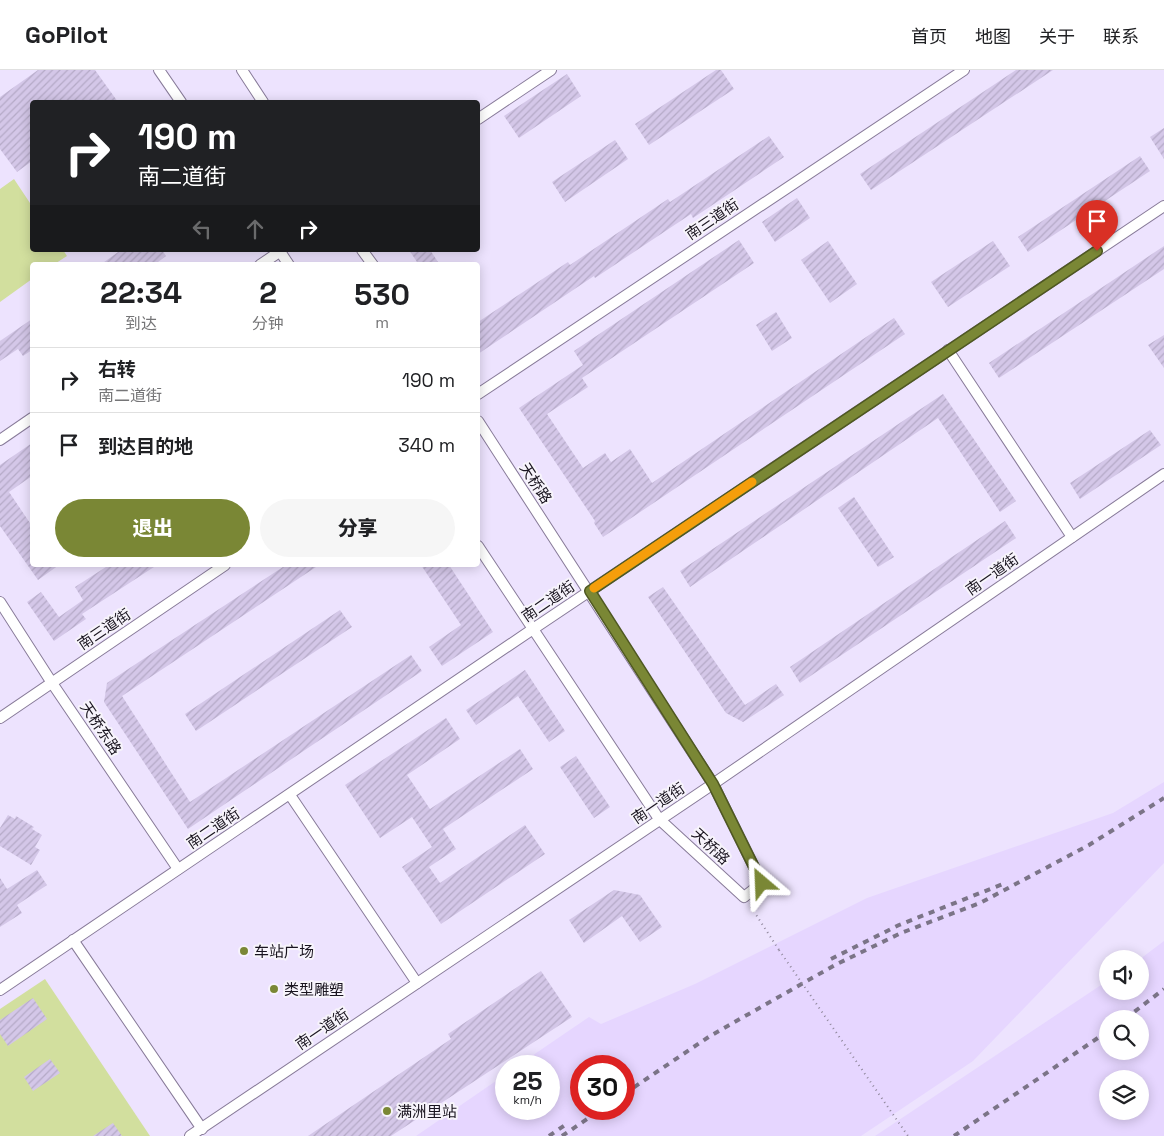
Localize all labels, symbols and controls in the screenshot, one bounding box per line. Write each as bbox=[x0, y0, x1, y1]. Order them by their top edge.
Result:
text: GoPilot bbox=[25, 19, 108, 50]
text: 首页 bbox=[911, 25, 947, 48]
text: 地图 bbox=[975, 25, 1011, 48]
text: 关于 bbox=[1039, 25, 1075, 48]
text: 联系 bbox=[1103, 25, 1139, 48]
text: 190 m bbox=[138, 115, 237, 159]
icon: right bbox=[55, 120, 120, 185]
text: 南二道街 bbox=[138, 162, 226, 190]
street label: 南三道街 bbox=[682, 194, 742, 244]
pin bbox=[1076, 200, 1118, 251]
icon: arrive bbox=[1083, 207, 1111, 235]
icon: left bbox=[188, 215, 216, 243]
icon: ahead bbox=[241, 215, 269, 243]
icon: right bbox=[294, 215, 322, 243]
text: 22:34 bbox=[100, 273, 182, 312]
text: 2 bbox=[259, 273, 277, 312]
text: 530 bbox=[354, 275, 410, 314]
text: m bbox=[375, 312, 389, 333]
text: 到达 bbox=[125, 313, 157, 334]
text: 分钟 bbox=[252, 313, 284, 334]
text: 右转 bbox=[98, 357, 136, 382]
icon: right bbox=[55, 366, 83, 394]
text: 190 m bbox=[402, 368, 455, 393]
text: 南二道街 bbox=[98, 385, 162, 406]
icon: arrive bbox=[55, 431, 83, 459]
text: 340 m bbox=[398, 433, 455, 458]
text: 到达目的地 bbox=[98, 434, 193, 459]
street label: 天桥路 bbox=[516, 459, 556, 507]
button: 退出 bbox=[55, 499, 250, 557]
button: 分享 bbox=[260, 499, 455, 557]
street label: 南一道街 bbox=[962, 549, 1022, 599]
street label: 南二道街 bbox=[518, 576, 578, 626]
street label: 南三道街 bbox=[74, 604, 134, 654]
street label: 天桥东路 bbox=[76, 698, 126, 758]
street label: 南一道街 bbox=[628, 778, 688, 828]
street label: 南二道街 bbox=[183, 803, 243, 853]
street label: 天桥路 bbox=[688, 824, 734, 868]
position arrow bbox=[735, 856, 787, 908]
place label: 车站广场 bbox=[254, 942, 314, 961]
marker: 车站广场 bbox=[238, 945, 250, 957]
map controls bbox=[1099, 950, 1149, 1120]
button: sound bbox=[1099, 950, 1149, 1000]
place label: 类型雕塑 bbox=[284, 980, 344, 999]
marker: 类型雕塑 bbox=[268, 983, 280, 995]
street label: 南一道街 bbox=[292, 1004, 352, 1054]
button: search bbox=[1099, 1010, 1149, 1060]
speed limit sign: 30 bbox=[570, 1055, 635, 1120]
text: 25 bbox=[513, 1065, 542, 1097]
button: layers bbox=[1099, 1070, 1149, 1120]
text: km/h bbox=[513, 1092, 542, 1108]
place label: 满洲里站 bbox=[397, 1102, 457, 1121]
marker: 满洲里站 bbox=[381, 1105, 393, 1117]

